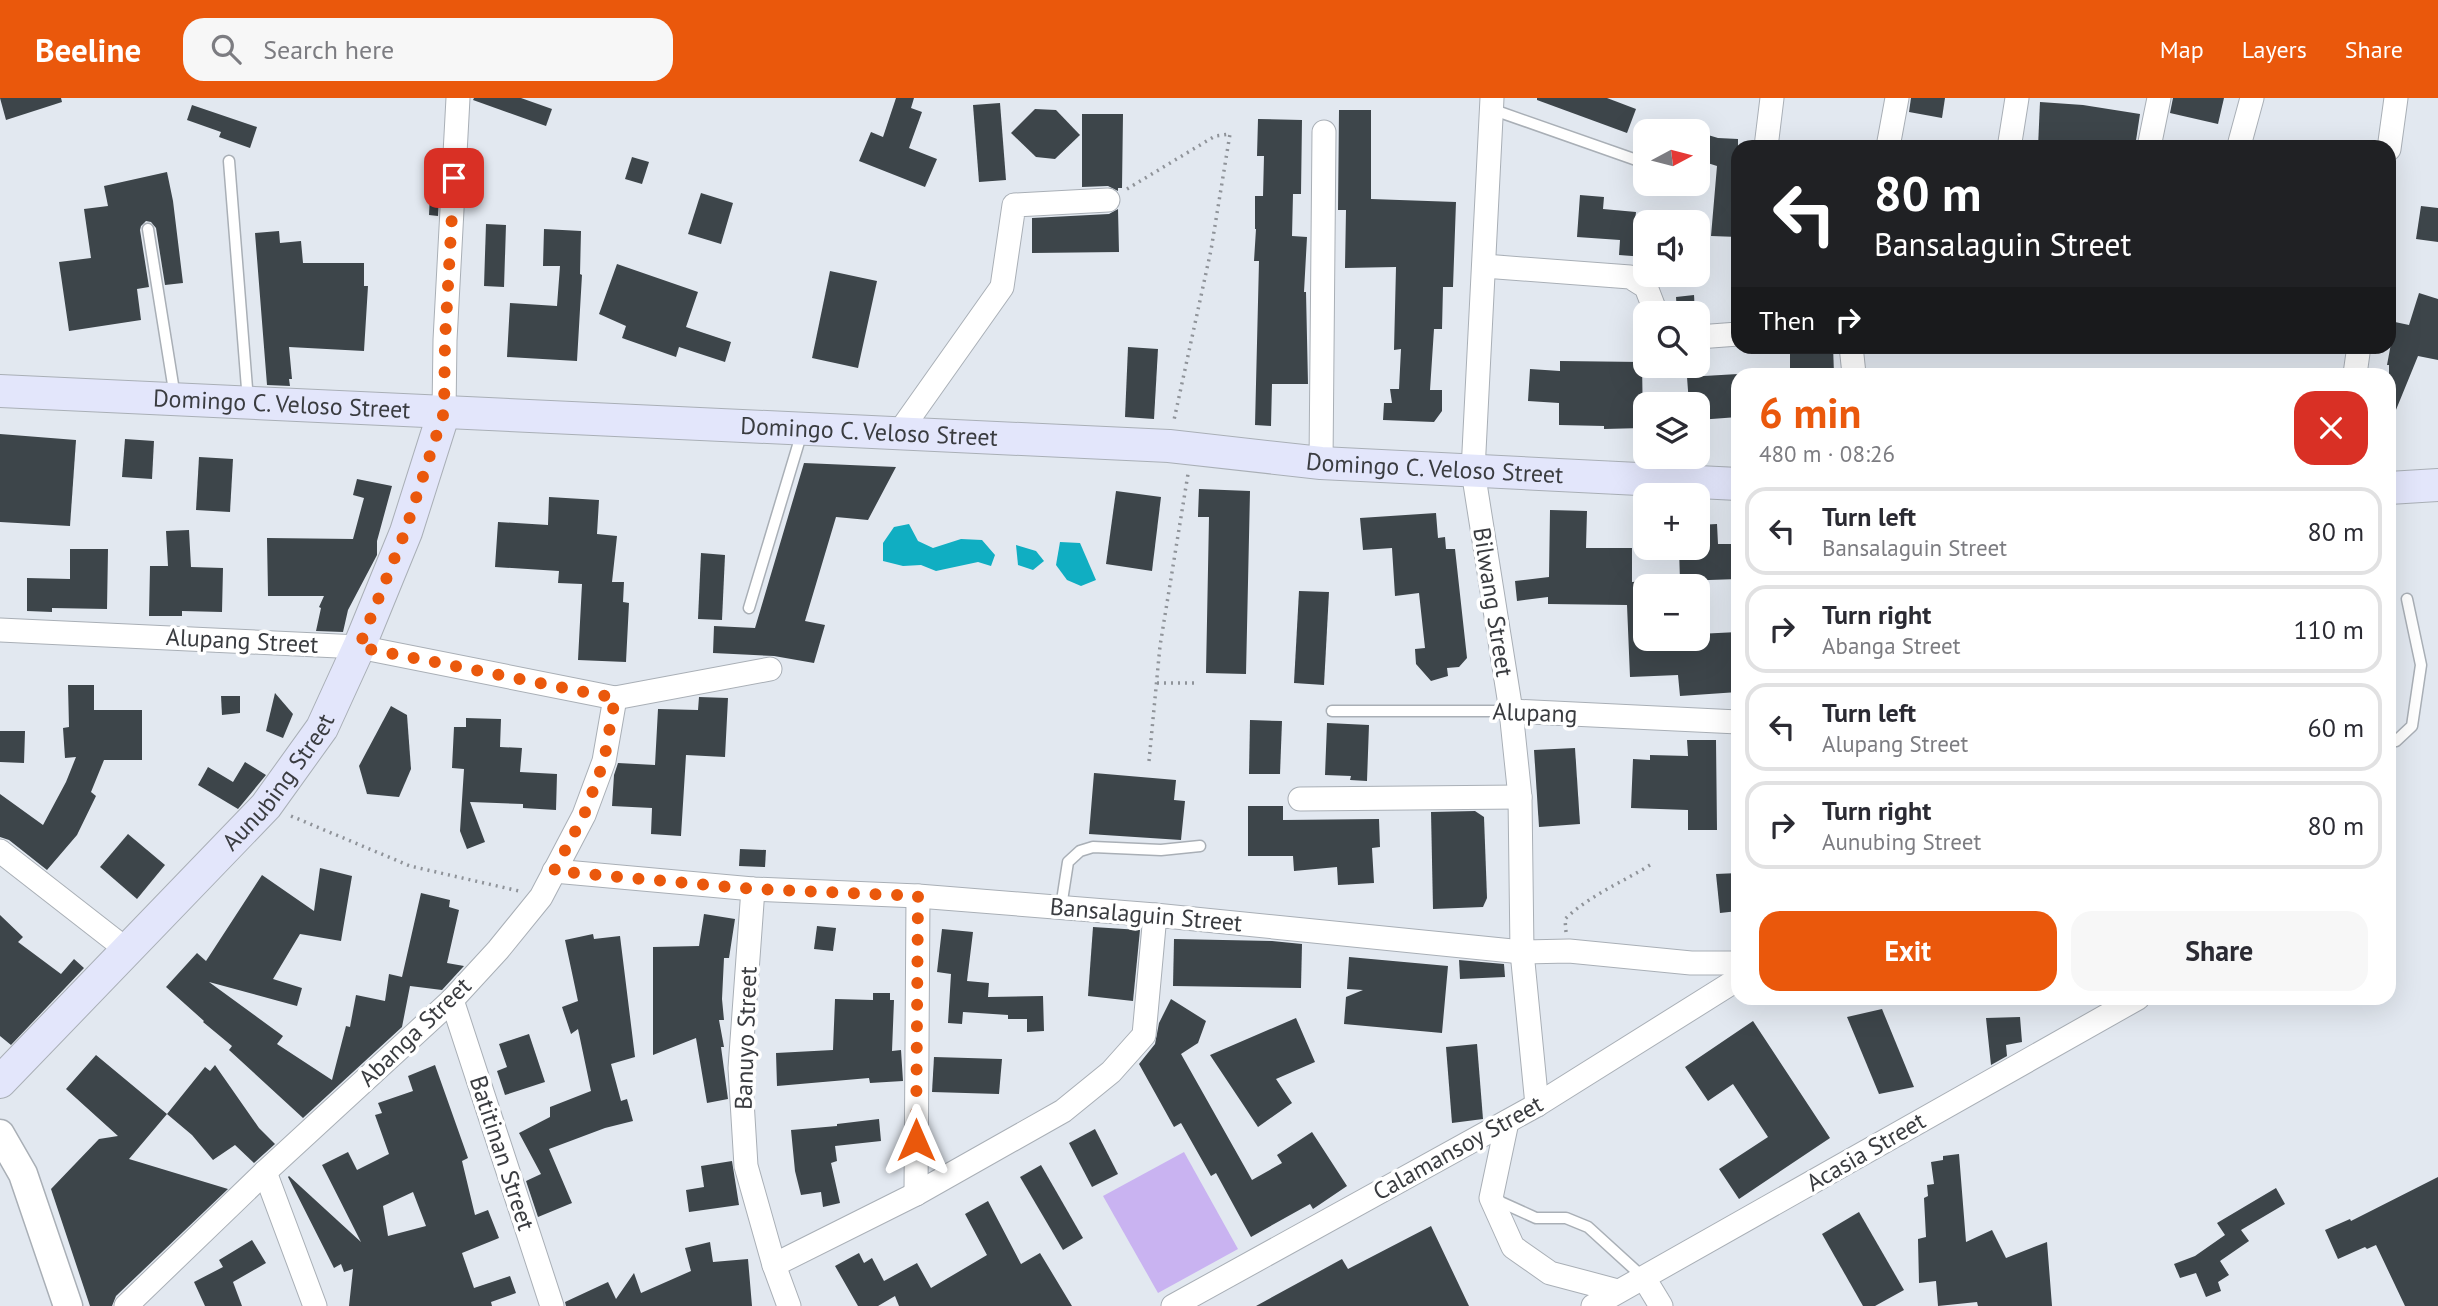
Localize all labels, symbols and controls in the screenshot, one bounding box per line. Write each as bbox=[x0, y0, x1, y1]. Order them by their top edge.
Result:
search box bbox=[183, 18, 673, 81]
text: Beeline bbox=[35, 28, 141, 71]
icon: search bbox=[207, 30, 245, 68]
text: Search here bbox=[263, 33, 394, 66]
text: Map bbox=[2160, 34, 2204, 65]
text: Layers bbox=[2242, 34, 2307, 65]
text: Share bbox=[2345, 34, 2403, 65]
north arrow bbox=[1633, 119, 1710, 196]
map controls bbox=[1633, 119, 1710, 651]
pin bbox=[424, 148, 484, 208]
icon: arrive bbox=[435, 159, 473, 197]
text: 80 m bbox=[1874, 161, 1981, 225]
icon: left bbox=[1759, 168, 1850, 259]
button: sound bbox=[1633, 210, 1710, 287]
text: Bansalaguin Street bbox=[1874, 223, 2131, 265]
button: search bbox=[1633, 301, 1710, 378]
icon: right bbox=[1829, 301, 1867, 339]
text: Then bbox=[1759, 304, 1815, 337]
street label: Domingo C. Veloso Street bbox=[152, 382, 411, 425]
text: 6 min bbox=[1759, 385, 1861, 440]
button: close bbox=[2294, 391, 2368, 465]
button: layers bbox=[1633, 392, 1710, 469]
street label: Domingo C. Veloso Street bbox=[740, 410, 998, 453]
text: 480 m · 08:26 bbox=[1759, 439, 1895, 468]
street label: Domingo C. Veloso Street bbox=[1304, 445, 1564, 490]
button: + bbox=[1633, 483, 1710, 560]
text: Turn left bbox=[1822, 500, 1916, 533]
icon: left bbox=[1763, 512, 1801, 550]
text: 80 m bbox=[2308, 515, 2364, 548]
street label: Bilwang Street bbox=[1466, 525, 1521, 679]
text: Bansalaguin Street bbox=[1822, 533, 2007, 562]
button: − bbox=[1633, 574, 1710, 651]
text: Turn right bbox=[1822, 598, 1931, 631]
icon: right bbox=[1763, 610, 1801, 648]
text: 110 m bbox=[2293, 613, 2364, 646]
street label: Alupang Street bbox=[165, 621, 319, 660]
text: Abanga Street bbox=[1822, 631, 1961, 660]
street label: Alupang bbox=[1492, 696, 1578, 729]
text: Turn left bbox=[1822, 696, 1916, 729]
icon: left bbox=[1763, 708, 1801, 746]
street label: Aunubing Street bbox=[215, 709, 341, 857]
text: 60 m bbox=[2308, 711, 2364, 744]
text: Alupang Street bbox=[1822, 729, 1968, 758]
text: Turn right bbox=[1822, 794, 1931, 827]
icon: right bbox=[1763, 806, 1801, 844]
text: 80 m bbox=[2308, 809, 2364, 842]
text: Aunubing Street bbox=[1822, 827, 1981, 856]
street label: Bansalaguin Street bbox=[1049, 891, 1244, 938]
button: Exit bbox=[1759, 911, 2057, 991]
button: Share bbox=[2071, 911, 2368, 991]
street label: Banuyo Street bbox=[728, 966, 763, 1110]
street label: Abanga Street bbox=[352, 970, 477, 1093]
street label: Batitinan Street bbox=[463, 1072, 542, 1234]
street label: Calamansoy Street bbox=[1367, 1088, 1548, 1207]
position arrow bbox=[879, 1103, 953, 1177]
street label: Acasia Street bbox=[1801, 1105, 1931, 1198]

